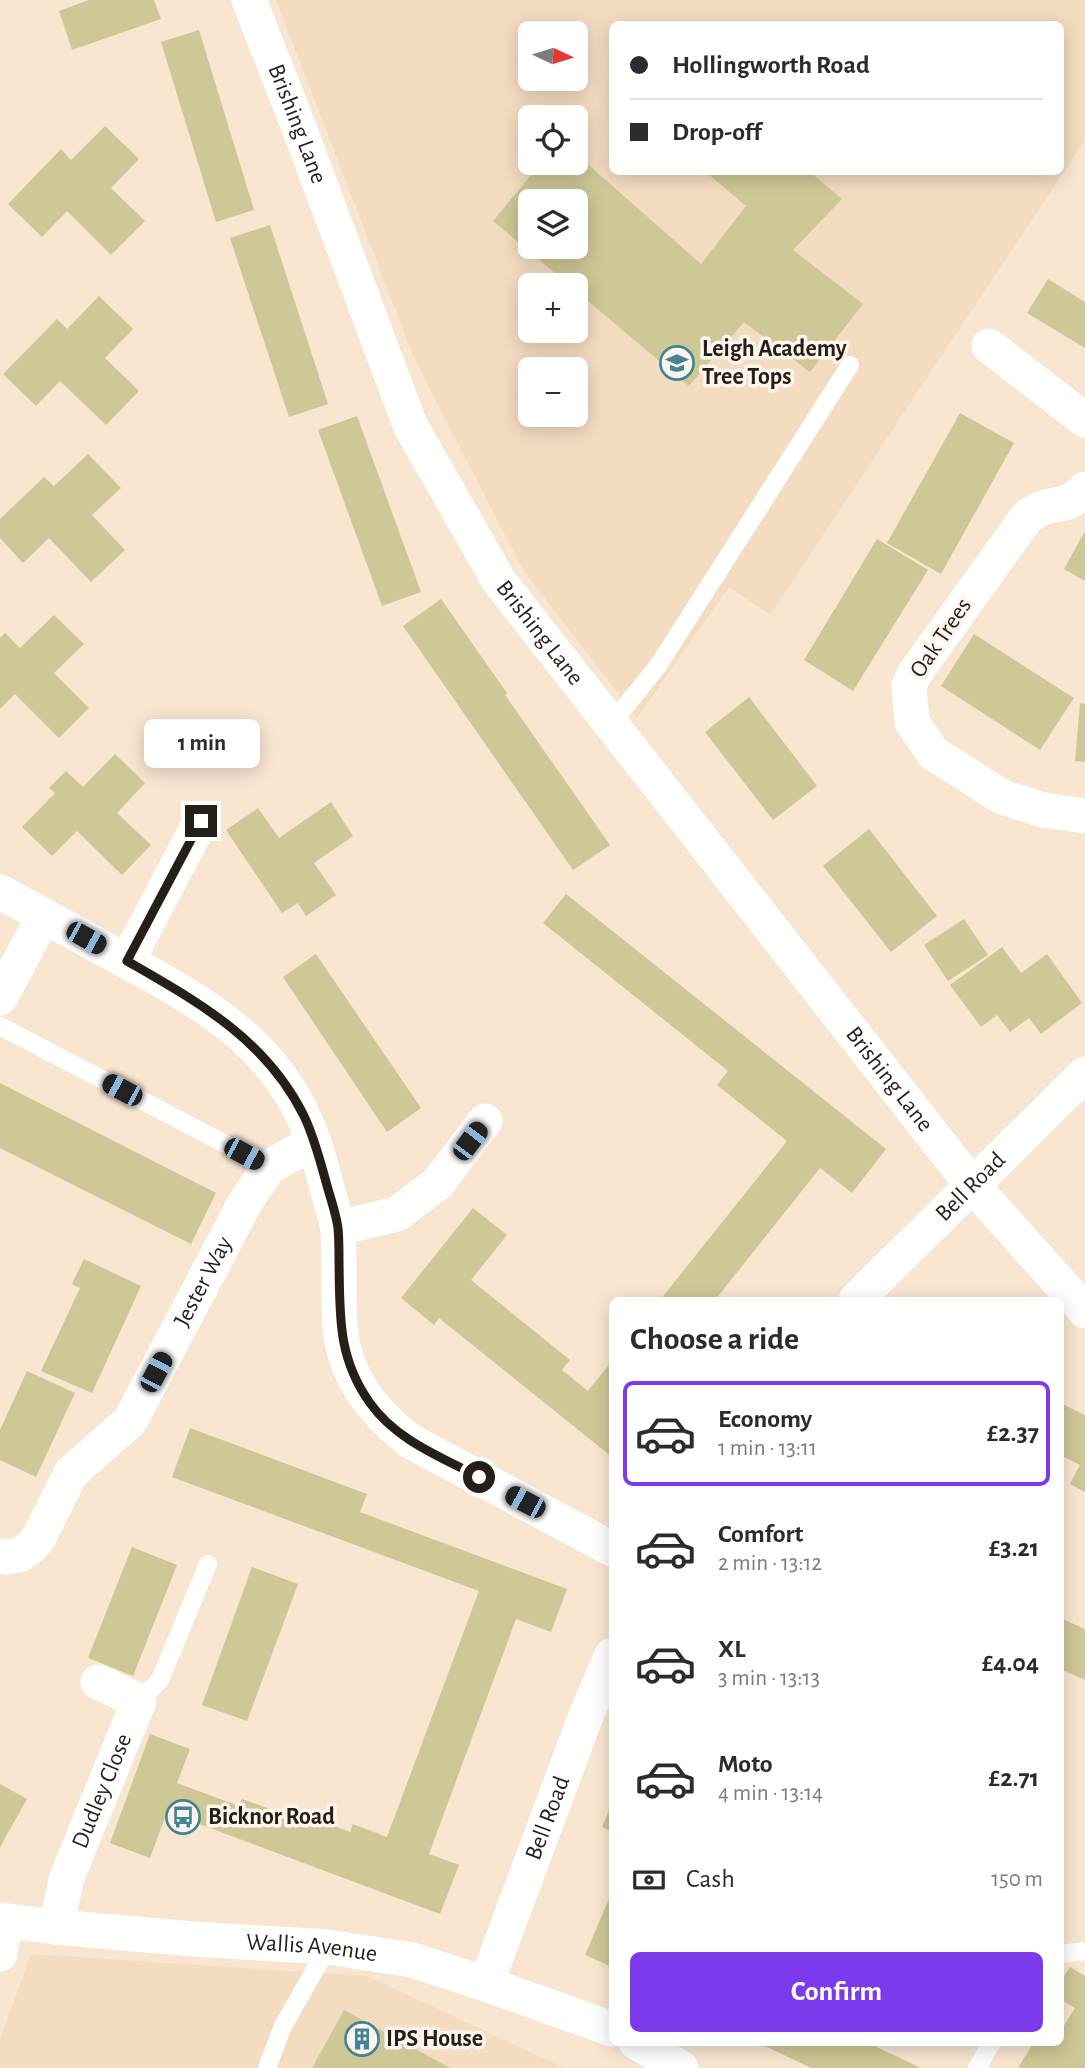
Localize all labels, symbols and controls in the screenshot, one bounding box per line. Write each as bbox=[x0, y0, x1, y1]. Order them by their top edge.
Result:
north arrow bbox=[518, 21, 588, 91]
map controls bbox=[518, 21, 588, 427]
text: Hollingworth Road bbox=[672, 52, 870, 78]
street label: Brishing Lane bbox=[263, 61, 331, 187]
button: locate bbox=[518, 105, 588, 175]
text: Drop-off bbox=[672, 119, 761, 145]
button: layers bbox=[518, 189, 588, 259]
button: + bbox=[518, 273, 588, 343]
place label: Leigh Academy Tree Tops bbox=[702, 337, 847, 389]
school or university icon: Leigh Academy Tree Tops bbox=[658, 344, 696, 382]
button: − bbox=[518, 357, 588, 427]
street label: Brishing Lane bbox=[491, 576, 588, 690]
street label: Oak Trees bbox=[906, 594, 976, 682]
callout: 1 min bbox=[143, 720, 259, 768]
text: 1 min bbox=[178, 732, 226, 755]
route end bbox=[185, 805, 217, 837]
car bbox=[63, 919, 110, 957]
street label: Brishing Lane bbox=[841, 1022, 937, 1136]
car bbox=[99, 1071, 146, 1109]
car bbox=[449, 1118, 492, 1164]
car bbox=[221, 1135, 268, 1173]
street label: Bell Road bbox=[931, 1148, 1010, 1226]
street label: Jester Way bbox=[170, 1233, 237, 1331]
text: Choose a ride bbox=[630, 1323, 799, 1355]
car bbox=[137, 1349, 176, 1395]
icon: car bbox=[634, 1402, 697, 1465]
text: Economy bbox=[718, 1406, 812, 1432]
text: £2.37 bbox=[987, 1420, 1039, 1446]
text: 1 min · 13:11 bbox=[718, 1437, 817, 1460]
route start bbox=[463, 1461, 495, 1493]
car bbox=[502, 1483, 549, 1521]
icon: car bbox=[634, 1517, 697, 1580]
text: Comfort bbox=[718, 1521, 803, 1547]
text: £3.21 bbox=[989, 1535, 1039, 1561]
text: 2 min · 13:12 bbox=[718, 1552, 822, 1575]
icon: car bbox=[634, 1632, 697, 1695]
text: XL bbox=[718, 1636, 745, 1662]
text: £4.04 bbox=[982, 1650, 1039, 1676]
text: 3 min · 13:13 bbox=[718, 1667, 820, 1690]
street label: Dudley Close bbox=[68, 1730, 136, 1852]
icon: car bbox=[634, 1747, 697, 1810]
text: Moto bbox=[718, 1751, 773, 1777]
text: £2.71 bbox=[989, 1765, 1039, 1791]
street label: Bell Road bbox=[521, 1773, 574, 1863]
text: 4 min · 13:14 bbox=[718, 1782, 823, 1805]
bus stop icon: Bicknor Road bbox=[164, 1798, 202, 1836]
place label: Bicknor Road bbox=[208, 1805, 335, 1829]
icon: cash bbox=[630, 1861, 668, 1899]
text: Cash bbox=[686, 1866, 735, 1892]
text: 150 m bbox=[991, 1868, 1043, 1891]
street label: Wallis Avenue bbox=[245, 1930, 379, 1966]
button: Confirm bbox=[630, 1952, 1043, 2032]
building icon: IPS House bbox=[343, 2020, 381, 2058]
place label: IPS House bbox=[386, 2027, 483, 2051]

